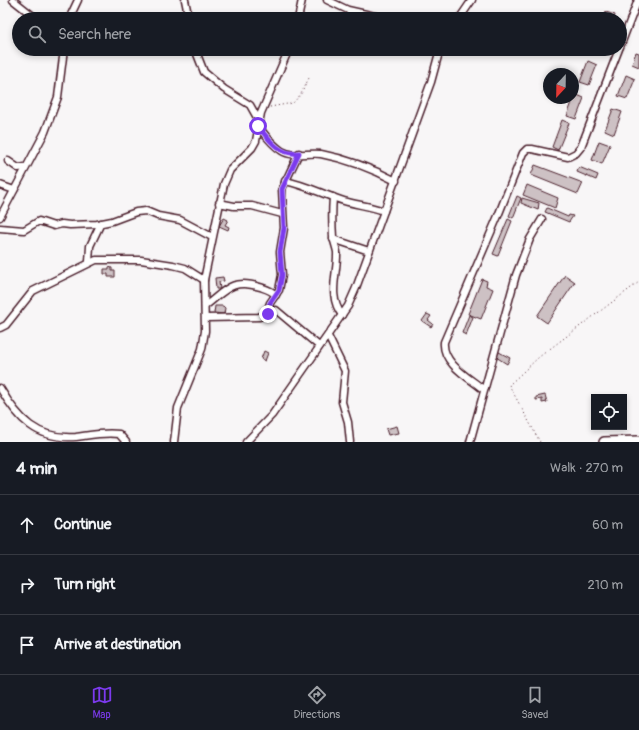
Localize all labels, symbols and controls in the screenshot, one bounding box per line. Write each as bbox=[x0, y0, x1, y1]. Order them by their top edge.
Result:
search box bbox=[12, 12, 627, 56]
icon: search bbox=[26, 23, 48, 45]
text: Search here bbox=[58, 25, 131, 44]
north arrow bbox=[543, 68, 579, 104]
route start bbox=[249, 117, 267, 135]
route end bbox=[259, 305, 277, 323]
map controls bbox=[591, 394, 627, 430]
button: locate bbox=[591, 394, 627, 430]
text: 4 min bbox=[16, 458, 57, 479]
text: Walk · 270 m bbox=[550, 460, 623, 476]
icon: ahead bbox=[16, 514, 38, 536]
text: Continue bbox=[54, 515, 112, 534]
text: 60 m bbox=[592, 517, 623, 533]
icon: right bbox=[16, 574, 38, 596]
text: Turn right bbox=[54, 575, 115, 594]
text: 210 m bbox=[587, 577, 623, 593]
icon: arrive bbox=[16, 634, 38, 656]
text: Arrive at destination bbox=[54, 635, 181, 654]
tab: Map bbox=[91, 684, 113, 721]
tab: Directions bbox=[294, 684, 340, 721]
tab: Saved bbox=[521, 684, 548, 721]

